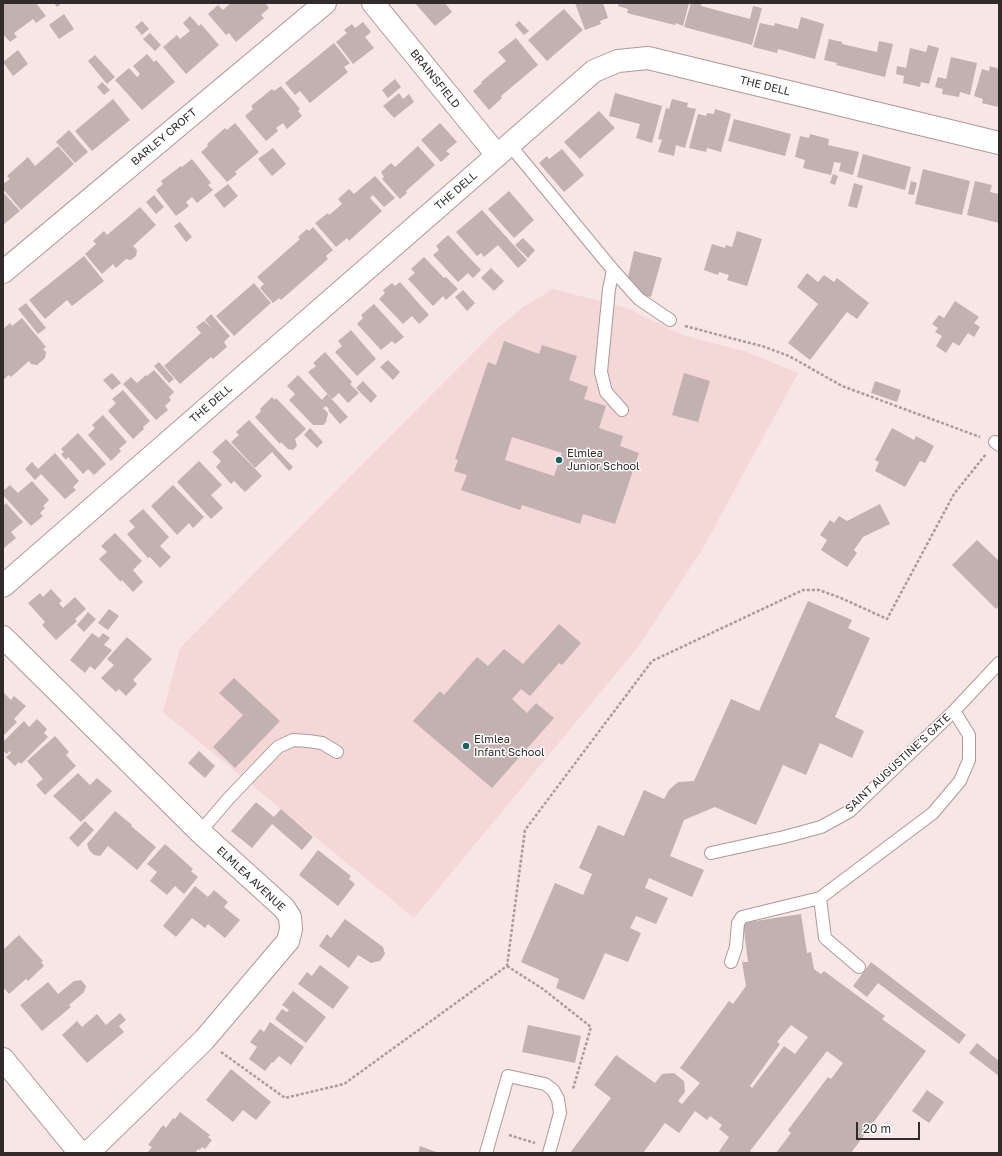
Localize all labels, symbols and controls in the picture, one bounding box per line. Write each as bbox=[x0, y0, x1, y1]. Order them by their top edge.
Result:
street label: BRAINSFIELD bbox=[407, 47, 463, 111]
street label: THE DELL bbox=[738, 73, 792, 99]
street label: BARLEY CROFT bbox=[129, 106, 199, 168]
street label: THE DELL bbox=[432, 169, 480, 213]
street label: THE DELL bbox=[187, 382, 235, 426]
place label: Elmlea Junior School bbox=[567, 447, 640, 473]
marker: Elmlea Junior School bbox=[554, 455, 564, 465]
street label: SAINT AUGUSTINE'S GATE bbox=[843, 711, 953, 815]
place label: Elmlea Infant School bbox=[474, 733, 545, 759]
marker: Elmlea Infant School bbox=[461, 741, 471, 751]
street label: ELMLEA AVENUE bbox=[214, 844, 288, 914]
scale bar bbox=[858, 1114, 922, 1140]
text: 20 m bbox=[863, 1121, 891, 1136]

